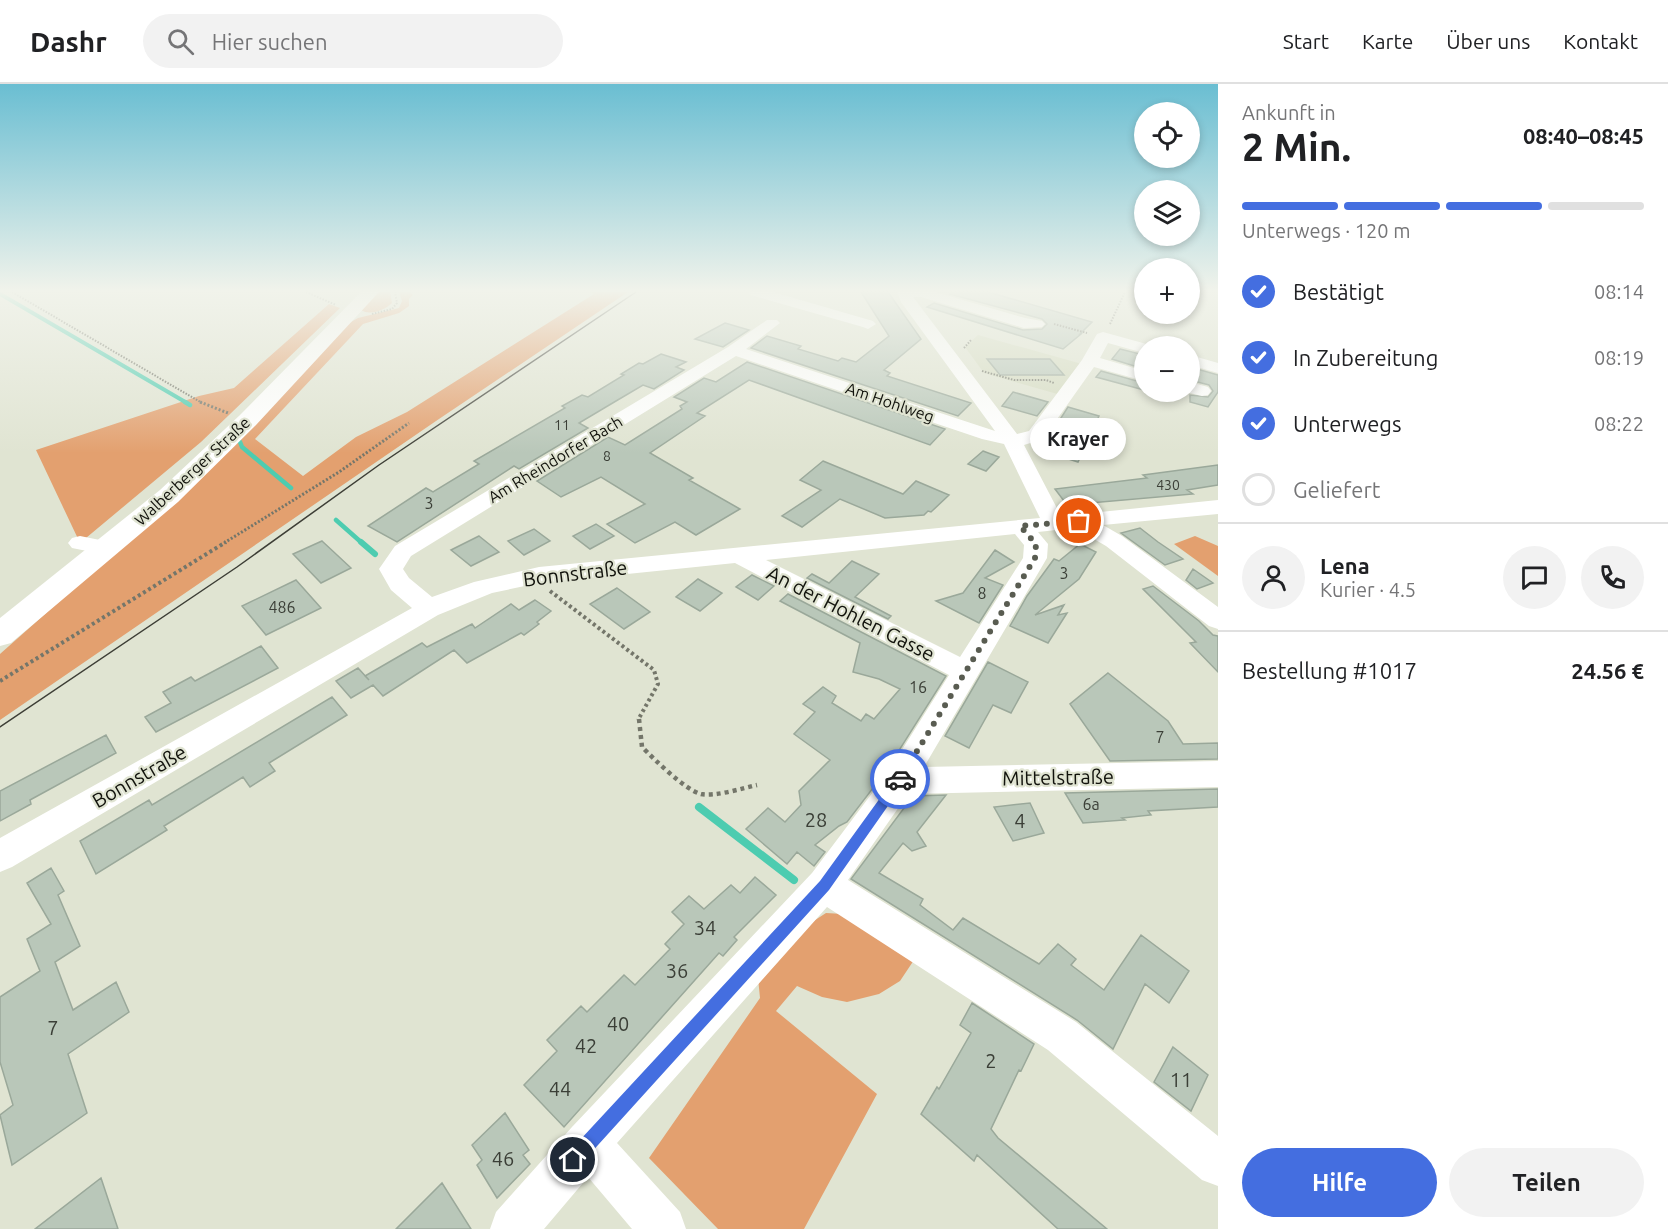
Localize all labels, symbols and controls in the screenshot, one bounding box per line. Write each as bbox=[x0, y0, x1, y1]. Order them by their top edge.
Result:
search box bbox=[143, 14, 563, 68]
icon: search bbox=[164, 25, 197, 58]
text: Dashr bbox=[30, 26, 107, 57]
text: Hier suchen bbox=[212, 29, 328, 54]
text: Start bbox=[1283, 29, 1329, 53]
text: Karte bbox=[1362, 29, 1413, 53]
text: Über uns bbox=[1446, 29, 1530, 53]
text: Kontakt bbox=[1563, 29, 1638, 53]
text: Ankunft in bbox=[1242, 101, 1336, 124]
map controls bbox=[1134, 102, 1200, 402]
button: locate bbox=[1134, 102, 1200, 168]
text: 08:40–08:45 bbox=[1523, 123, 1644, 148]
text: 2 Min. bbox=[1242, 125, 1351, 168]
button: layers bbox=[1134, 180, 1200, 246]
text: Unterwegs · 120 m bbox=[1242, 219, 1410, 242]
button: + bbox=[1134, 258, 1200, 324]
icon: check bbox=[1242, 275, 1275, 308]
text: Bestätigt bbox=[1293, 279, 1384, 304]
text: 08:14 bbox=[1594, 280, 1644, 303]
button: − bbox=[1134, 336, 1200, 402]
icon: check bbox=[1242, 341, 1275, 374]
text: In Zubereitung bbox=[1293, 345, 1438, 370]
text: 08:19 bbox=[1594, 346, 1644, 369]
street label: Am Hohlweg bbox=[844, 378, 936, 426]
icon: check bbox=[1242, 407, 1275, 440]
text: Unterwegs bbox=[1293, 411, 1402, 436]
street label: Am Rheindorfer Bach bbox=[485, 412, 625, 506]
text: 08:22 bbox=[1594, 412, 1644, 435]
street label: Walberberger Straße bbox=[131, 413, 253, 529]
house number: 11 bbox=[554, 417, 570, 433]
callout: Krayer bbox=[1031, 419, 1127, 461]
text: Krayer bbox=[1047, 427, 1109, 450]
house number: 8 bbox=[603, 448, 611, 464]
house number: 430 bbox=[1156, 477, 1180, 493]
text: Geliefert bbox=[1293, 477, 1380, 502]
house number: 3 bbox=[424, 494, 434, 512]
pin bbox=[1053, 495, 1104, 546]
icon: bag bbox=[1062, 504, 1095, 537]
button: person bbox=[1242, 546, 1305, 609]
button: chat bbox=[1503, 546, 1566, 609]
button: phone bbox=[1581, 546, 1644, 609]
text: Lena bbox=[1320, 553, 1370, 578]
street label: Bonnstraße bbox=[522, 555, 628, 591]
street label: An der Hohlen Gasse bbox=[763, 561, 939, 665]
house number: 3 bbox=[1059, 564, 1069, 582]
text: Kurier · 4.5 bbox=[1320, 578, 1416, 601]
house number: 8 bbox=[977, 584, 987, 602]
house number: 486 bbox=[268, 598, 296, 616]
text: Bestellung #1017 bbox=[1242, 658, 1417, 683]
text: 24.56 € bbox=[1571, 658, 1644, 683]
house number: 16 bbox=[909, 678, 927, 696]
house number: 7 bbox=[1155, 728, 1165, 746]
street label: Bonnstraße bbox=[88, 740, 190, 812]
courier bbox=[870, 749, 930, 809]
icon: car bbox=[884, 763, 917, 796]
street label: Mittelstraße bbox=[1002, 765, 1114, 789]
house number: 6a bbox=[1082, 795, 1100, 813]
house number: 28 bbox=[805, 808, 827, 831]
house number: 4 bbox=[1014, 809, 1026, 832]
house number: 34 bbox=[694, 916, 716, 939]
house number: 36 bbox=[666, 959, 688, 982]
house number: 40 bbox=[607, 1012, 629, 1035]
house number: 7 bbox=[47, 1016, 59, 1039]
house number: 42 bbox=[575, 1034, 597, 1057]
house number: 2 bbox=[985, 1049, 997, 1072]
house number: 11 bbox=[1170, 1068, 1192, 1091]
house number: 44 bbox=[549, 1077, 571, 1100]
pin bbox=[547, 1134, 598, 1185]
icon: home bbox=[556, 1143, 589, 1176]
house number: 46 bbox=[492, 1147, 514, 1170]
button: Hilfe bbox=[1242, 1148, 1437, 1217]
button: Teilen bbox=[1449, 1148, 1644, 1217]

